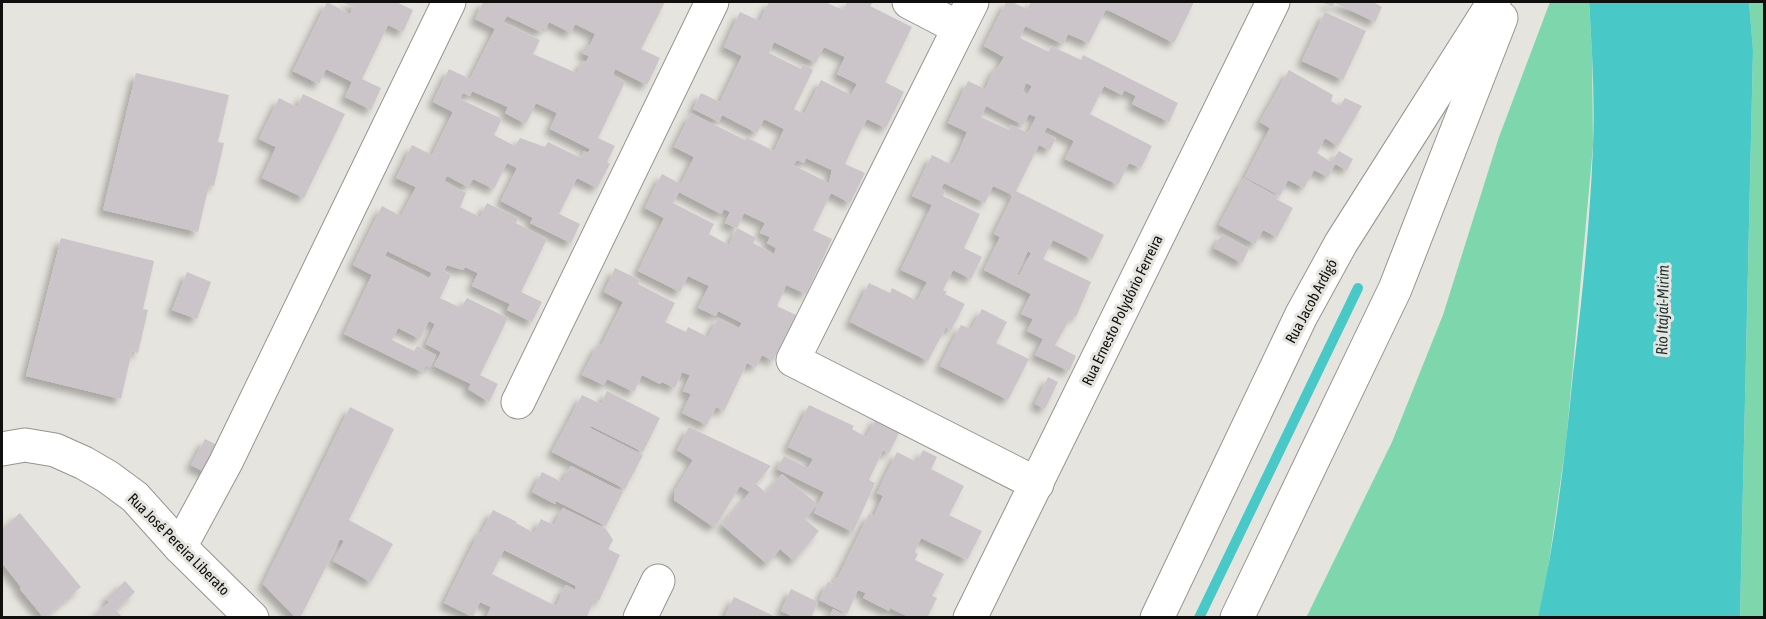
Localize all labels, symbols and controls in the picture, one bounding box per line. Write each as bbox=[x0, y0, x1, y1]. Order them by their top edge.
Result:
street label: Rua Ernesto Polydório Ferreira bbox=[1078, 232, 1166, 388]
street label: Rua Jacob Ardigó bbox=[1282, 256, 1340, 346]
water label: Rio Itajaí-Mirim bbox=[1652, 264, 1673, 355]
street label: Rua José Pereira Liberato bbox=[125, 490, 233, 598]

